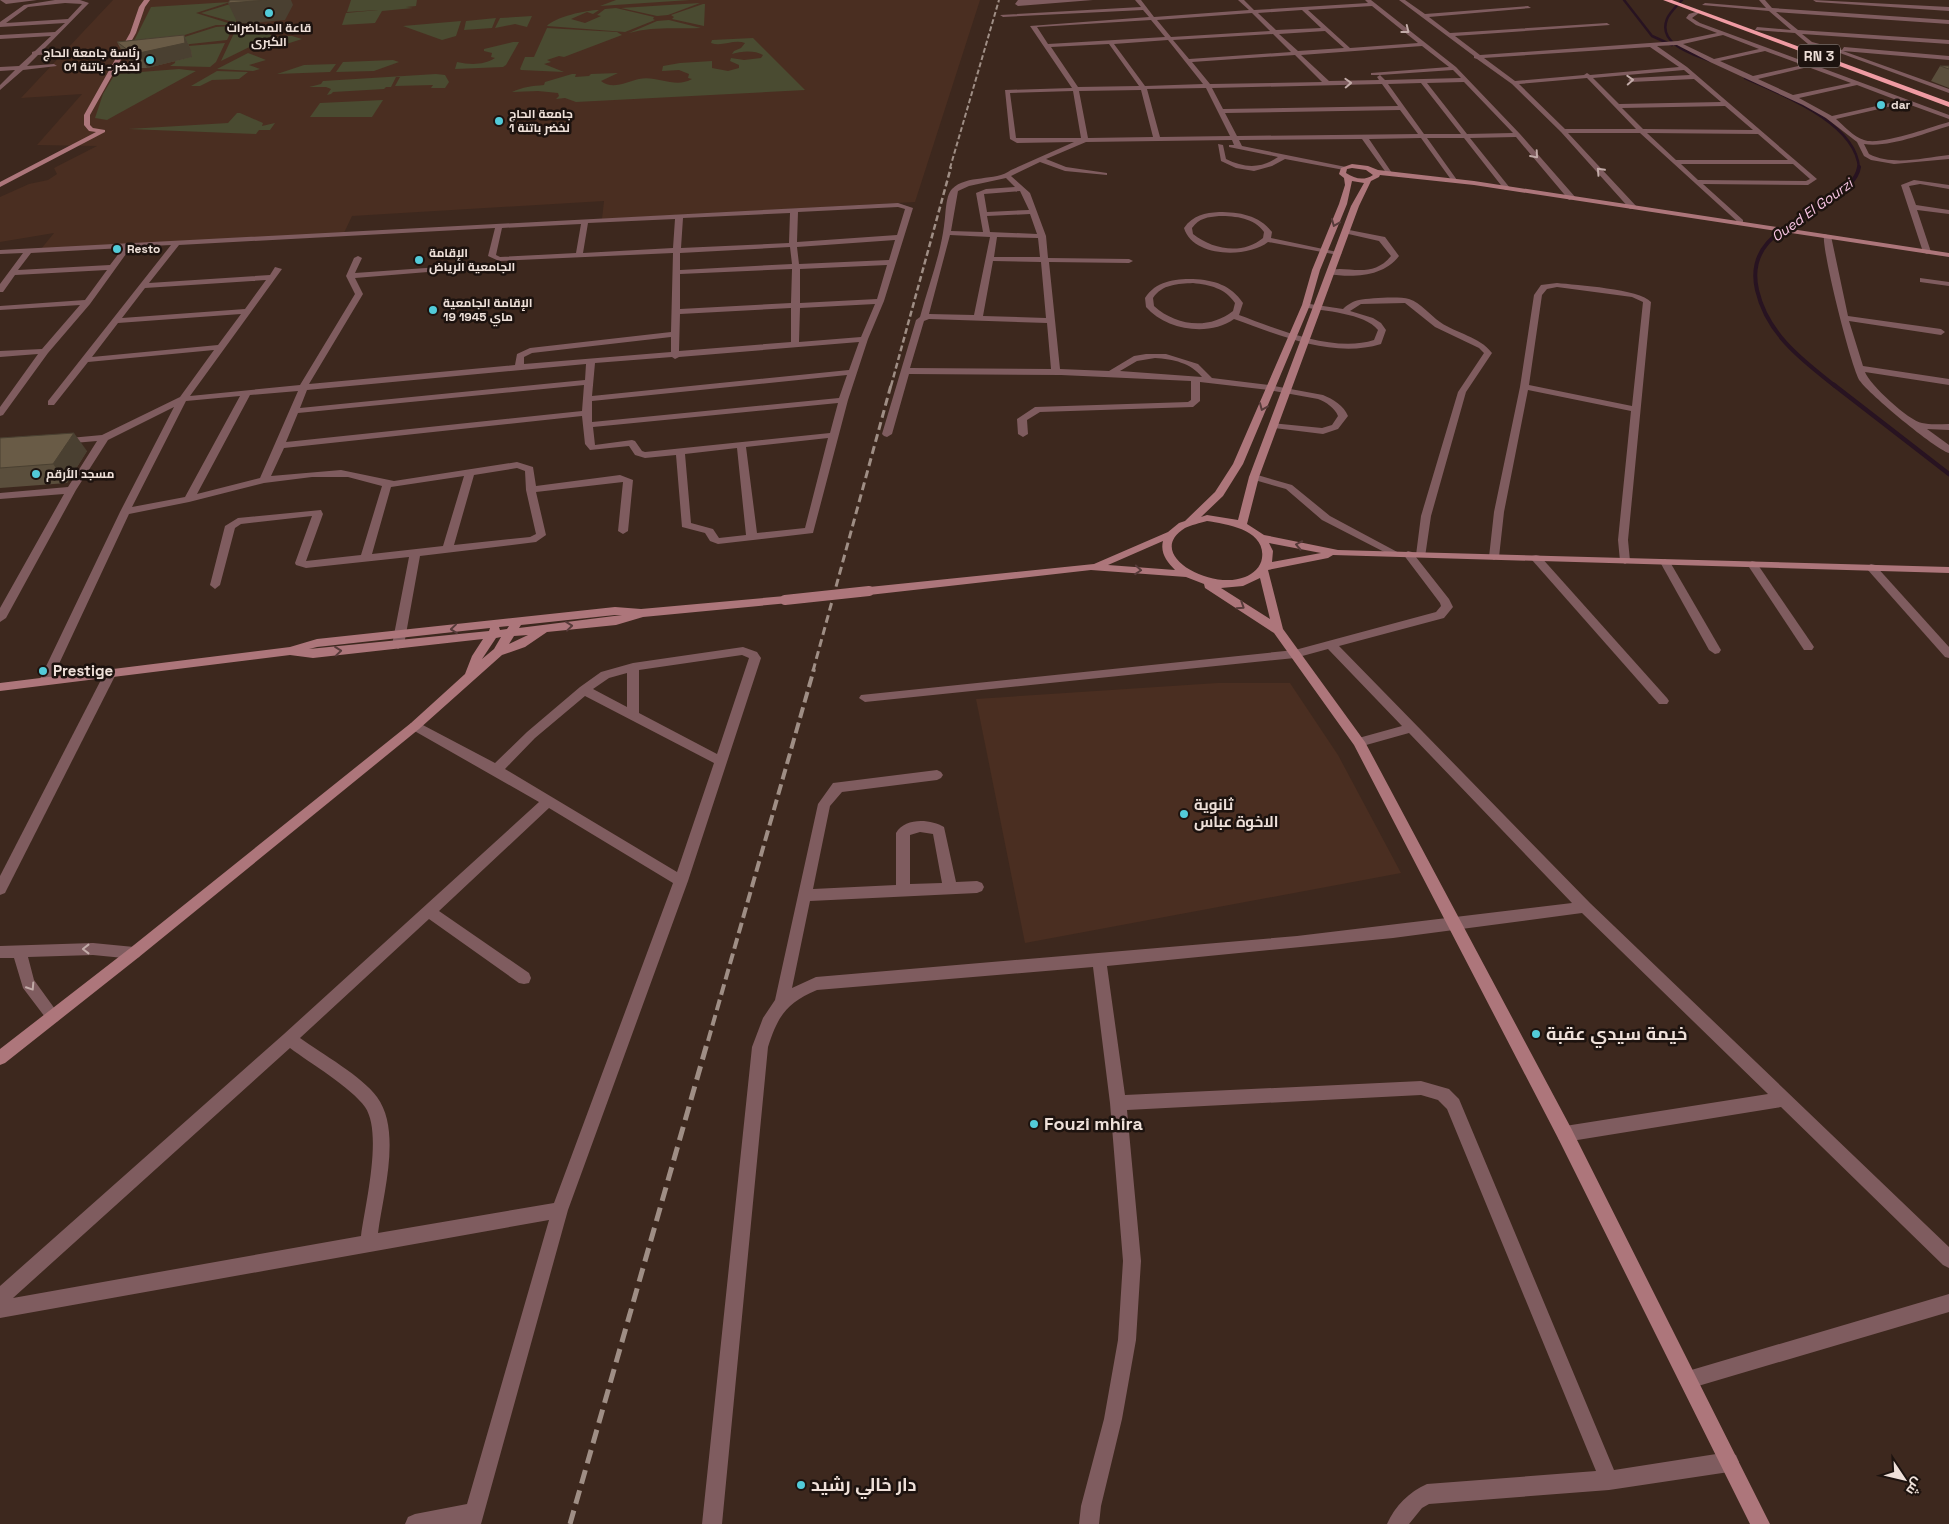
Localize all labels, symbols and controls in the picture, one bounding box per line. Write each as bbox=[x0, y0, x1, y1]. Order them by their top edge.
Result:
marker: قاعة المحاضرات الكبرى bbox=[263, 7, 275, 19]
place label: قاعة المحاضرات الكبرى bbox=[227, 20, 311, 50]
one-way arrow bbox=[1400, 25, 1409, 33]
road number: RN 3 bbox=[1798, 44, 1840, 68]
place label: رئاسة جامعة الحاج لخضر - باتنة 01 bbox=[43, 45, 140, 75]
marker: رئاسة جامعة الحاج لخضر - باتنة 01 bbox=[144, 54, 156, 66]
one-way arrow bbox=[1626, 75, 1634, 86]
one-way arrow bbox=[1344, 77, 1352, 88]
place label: dar bbox=[1891, 97, 1911, 113]
marker: dar bbox=[1875, 99, 1887, 111]
place label: جامعة الحاج لخضر باتنة 1 bbox=[509, 106, 573, 136]
marker: جامعة الحاج لخضر باتنة 1 bbox=[493, 115, 505, 127]
one-way arrow bbox=[1529, 149, 1538, 158]
one-way arrow bbox=[1597, 168, 1606, 177]
water label: Oued El Gourzi bbox=[1768, 174, 1857, 246]
one-way arrow bbox=[1331, 219, 1341, 227]
place label: Resto bbox=[127, 241, 160, 257]
marker: Resto bbox=[111, 243, 123, 255]
place label: الإقامة الجامعية الرياض bbox=[429, 245, 515, 275]
marker: الإقامة الجامعية الرياض bbox=[413, 254, 425, 266]
place label: الإقامة الجامعية 19 ماي 1945 bbox=[443, 295, 533, 327]
marker: الإقامة الجامعية 19 ماي 1945 bbox=[427, 304, 439, 316]
one-way arrow bbox=[1258, 402, 1269, 411]
place label: مسجد الأرقم bbox=[46, 466, 114, 482]
marker: مسجد الأرقم bbox=[30, 468, 42, 480]
one-way arrow bbox=[1295, 541, 1304, 551]
one-way arrow bbox=[1134, 564, 1142, 575]
one-way arrow bbox=[1236, 599, 1245, 609]
one-way arrow bbox=[565, 621, 573, 632]
one-way arrow bbox=[450, 623, 458, 634]
one-way arrow bbox=[334, 646, 342, 657]
place label: Prestige bbox=[53, 661, 113, 680]
marker: Prestige bbox=[37, 665, 49, 677]
place label: ثانوية الاخوة عباس bbox=[1194, 795, 1278, 831]
marker: ثانوية الاخوة عباس bbox=[1178, 808, 1190, 820]
one-way arrow bbox=[81, 944, 89, 954]
one-way arrow bbox=[25, 981, 34, 990]
place label: خيمة سيدي عقبة bbox=[1546, 1022, 1687, 1048]
marker: خيمة سيدي عقبة bbox=[1530, 1028, 1542, 1040]
place label: Fouzi mhira bbox=[1044, 1112, 1143, 1135]
marker: Fouzi mhira bbox=[1028, 1118, 1040, 1130]
north arrow bbox=[1879, 1454, 1929, 1504]
place label: دار خالي رشيد bbox=[811, 1473, 917, 1500]
text: ش bbox=[1902, 1474, 1927, 1499]
marker: دار خالي رشيد bbox=[795, 1479, 807, 1491]

